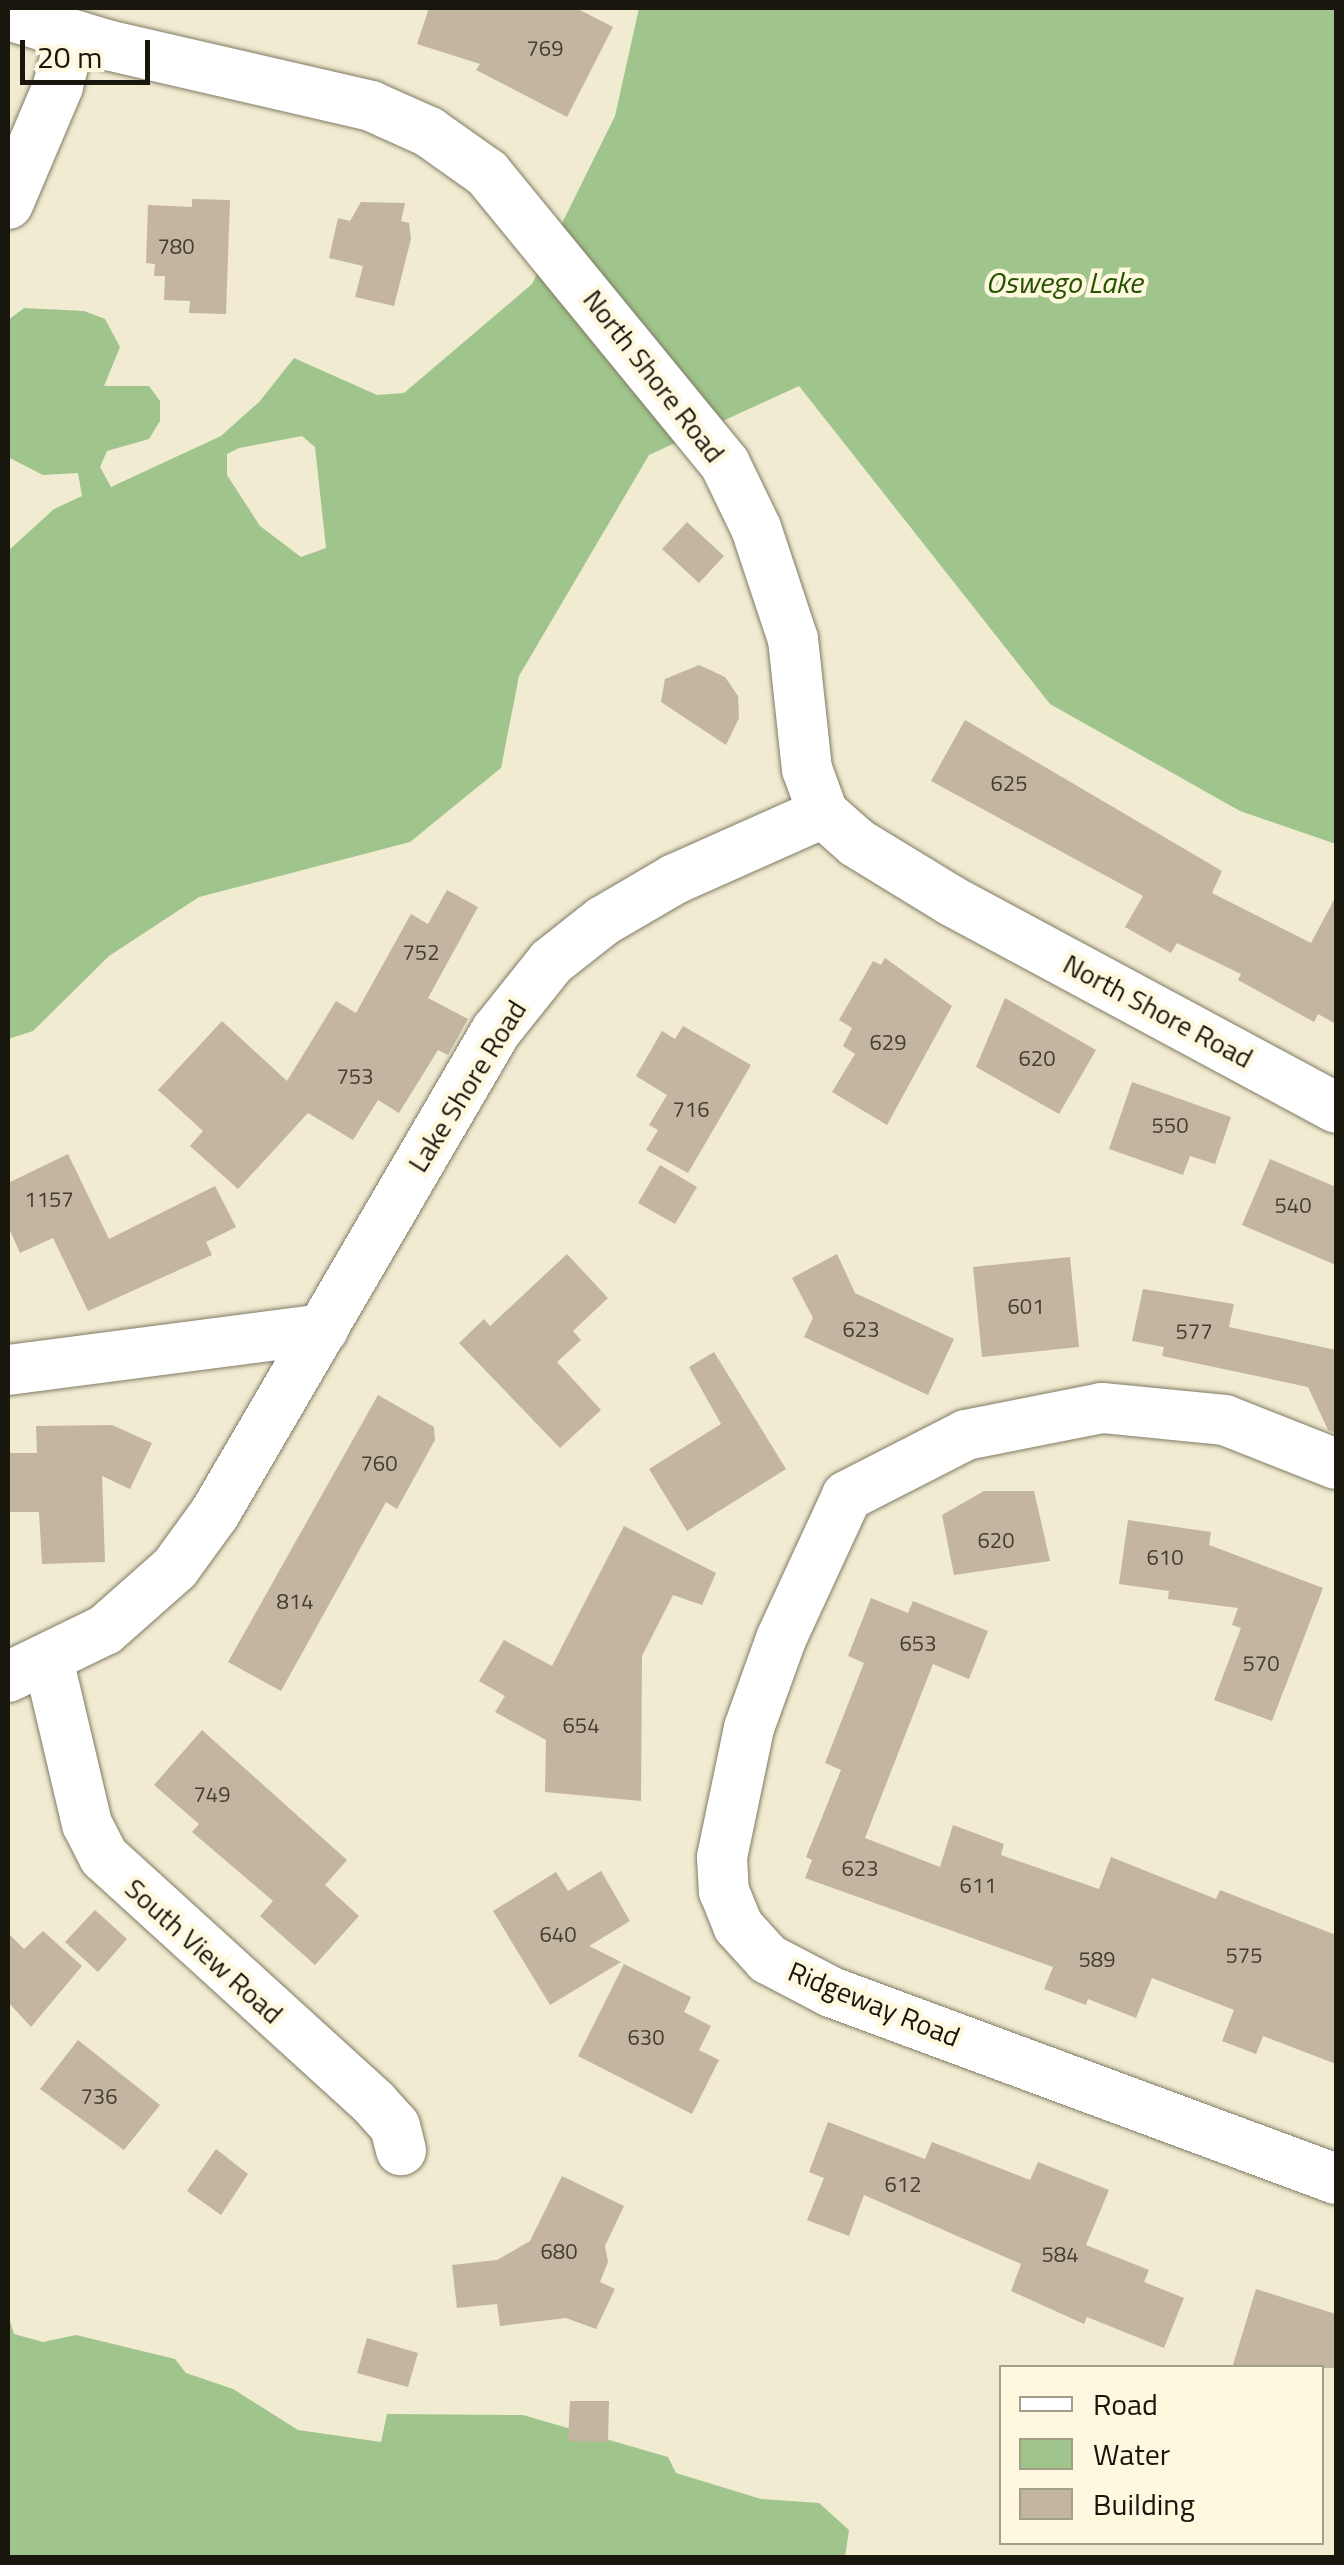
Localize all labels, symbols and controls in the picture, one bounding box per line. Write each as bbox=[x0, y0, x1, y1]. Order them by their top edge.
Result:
scale bar bbox=[25, 20, 155, 82]
text: 20 m bbox=[37, 34, 102, 80]
house number: 769 bbox=[527, 36, 563, 62]
house number: 780 bbox=[158, 234, 194, 260]
water label: Oswego Lake bbox=[985, 264, 1143, 300]
street label: North Shore Road bbox=[576, 283, 732, 469]
house number: 625 bbox=[991, 771, 1027, 797]
house number: 752 bbox=[403, 940, 439, 966]
street label: North Shore Road bbox=[1058, 947, 1258, 1075]
street label: Lake Shore Road bbox=[401, 994, 533, 1178]
house number: 629 bbox=[870, 1030, 906, 1056]
house number: 620 bbox=[1019, 1046, 1055, 1072]
house number: 753 bbox=[337, 1064, 373, 1090]
house number: 716 bbox=[673, 1097, 709, 1123]
house number: 550 bbox=[1152, 1113, 1188, 1139]
house number: 1157 bbox=[24, 1187, 74, 1213]
house number: 540 bbox=[1275, 1193, 1311, 1219]
house number: 601 bbox=[1008, 1294, 1044, 1320]
house number: 623 bbox=[843, 1317, 879, 1343]
house number: 577 bbox=[1176, 1319, 1212, 1345]
house number: 760 bbox=[361, 1451, 397, 1477]
house number: 620 bbox=[978, 1528, 1014, 1554]
house number: 610 bbox=[1147, 1545, 1183, 1571]
house number: 814 bbox=[277, 1589, 313, 1615]
house number: 653 bbox=[900, 1631, 936, 1657]
house number: 570 bbox=[1243, 1651, 1279, 1677]
house number: 654 bbox=[563, 1713, 599, 1739]
house number: 749 bbox=[194, 1782, 230, 1808]
house number: 623 bbox=[842, 1856, 878, 1882]
street label: South View Road bbox=[118, 1871, 290, 2031]
house number: 611 bbox=[960, 1873, 996, 1899]
house number: 640 bbox=[540, 1922, 576, 1948]
house number: 575 bbox=[1226, 1943, 1262, 1969]
house number: 589 bbox=[1079, 1947, 1115, 1973]
street label: Ridgeway Road bbox=[783, 1954, 965, 2054]
house number: 630 bbox=[628, 2025, 664, 2051]
house number: 736 bbox=[81, 2084, 117, 2110]
house number: 612 bbox=[885, 2172, 921, 2198]
house number: 680 bbox=[541, 2239, 577, 2265]
house number: 584 bbox=[1042, 2242, 1078, 2268]
legend bbox=[999, 2365, 1324, 2545]
text: Road bbox=[1093, 2381, 1158, 2427]
text: Water bbox=[1093, 2431, 1170, 2477]
text: Building bbox=[1093, 2481, 1195, 2527]

